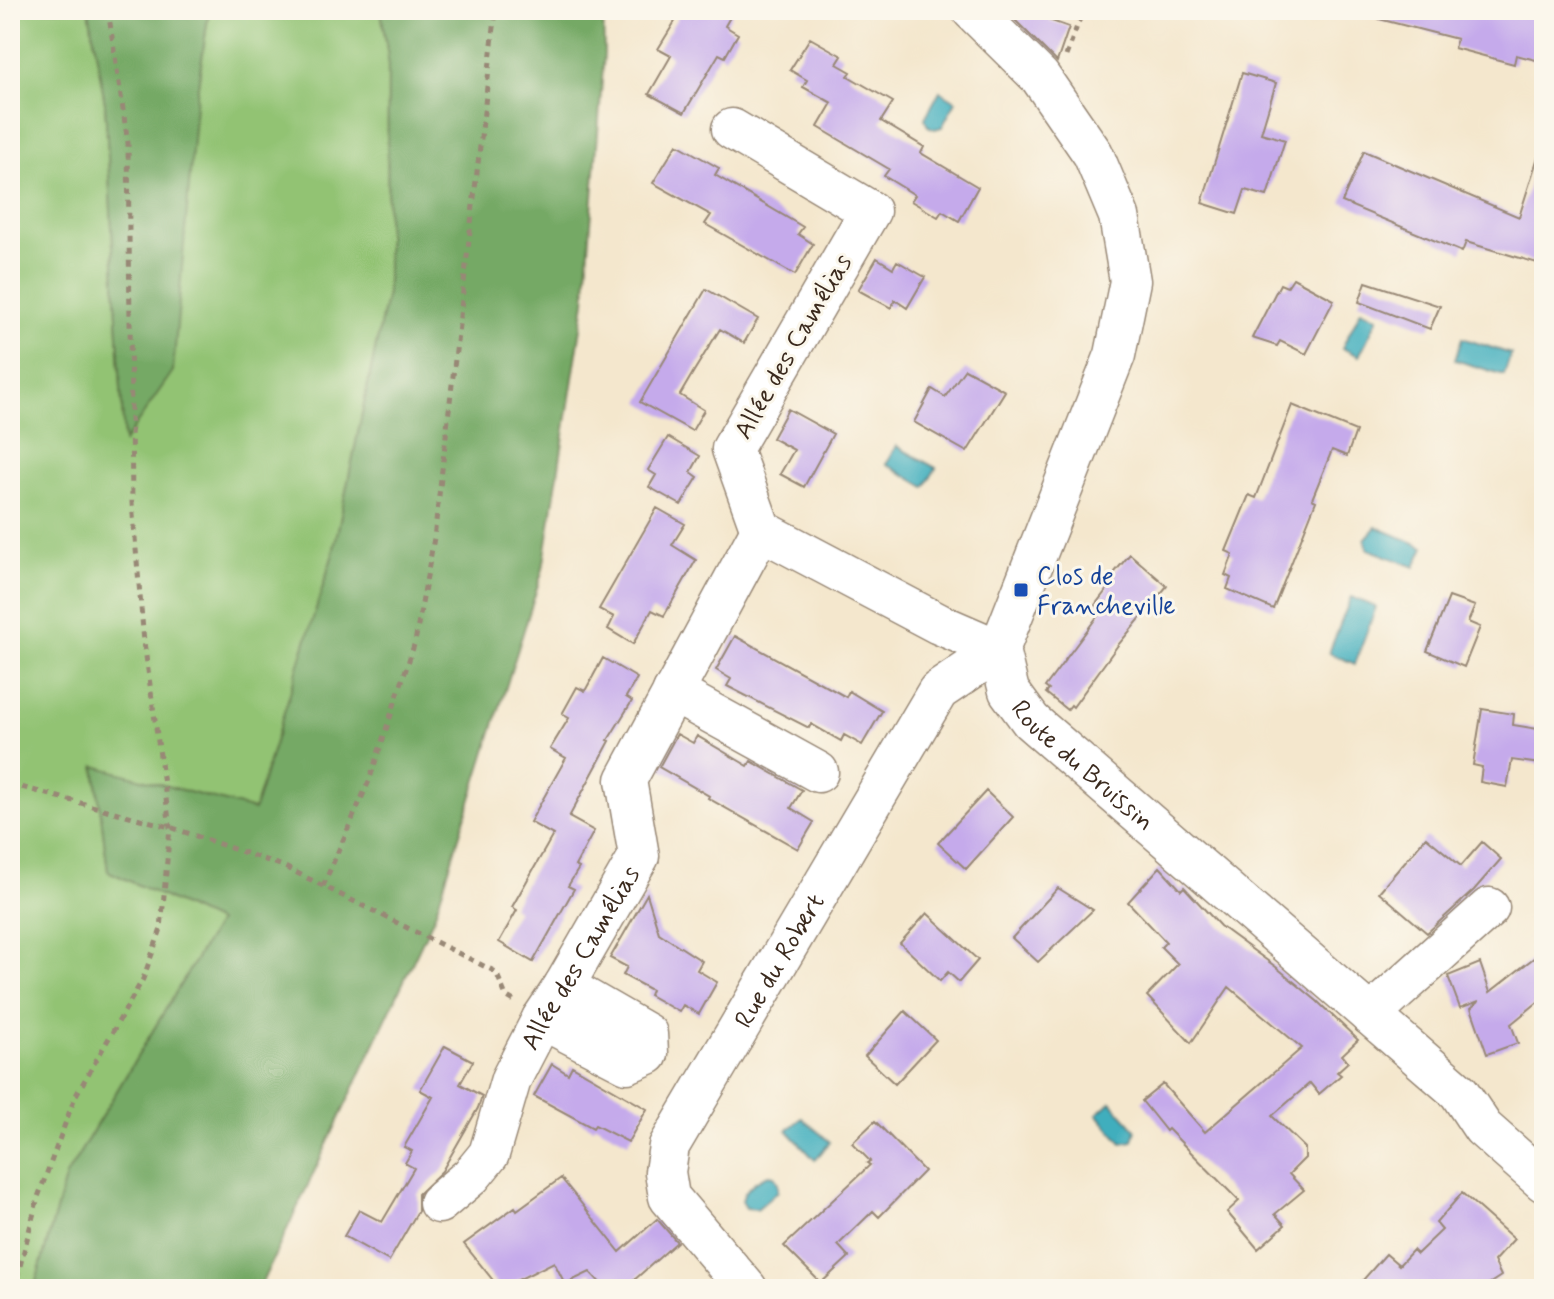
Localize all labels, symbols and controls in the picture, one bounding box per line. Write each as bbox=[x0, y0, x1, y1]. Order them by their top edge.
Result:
street label: Allée des Camélias bbox=[727, 248, 861, 446]
place label: Clos de Francheville bbox=[1037, 560, 1176, 624]
marker: Clos de Francheville bbox=[1012, 581, 1030, 599]
street label: Route du Bruissin bbox=[1002, 694, 1161, 839]
street label: Allée des Camélias bbox=[514, 860, 649, 1056]
street label: Rue du Robert bbox=[728, 888, 833, 1035]

